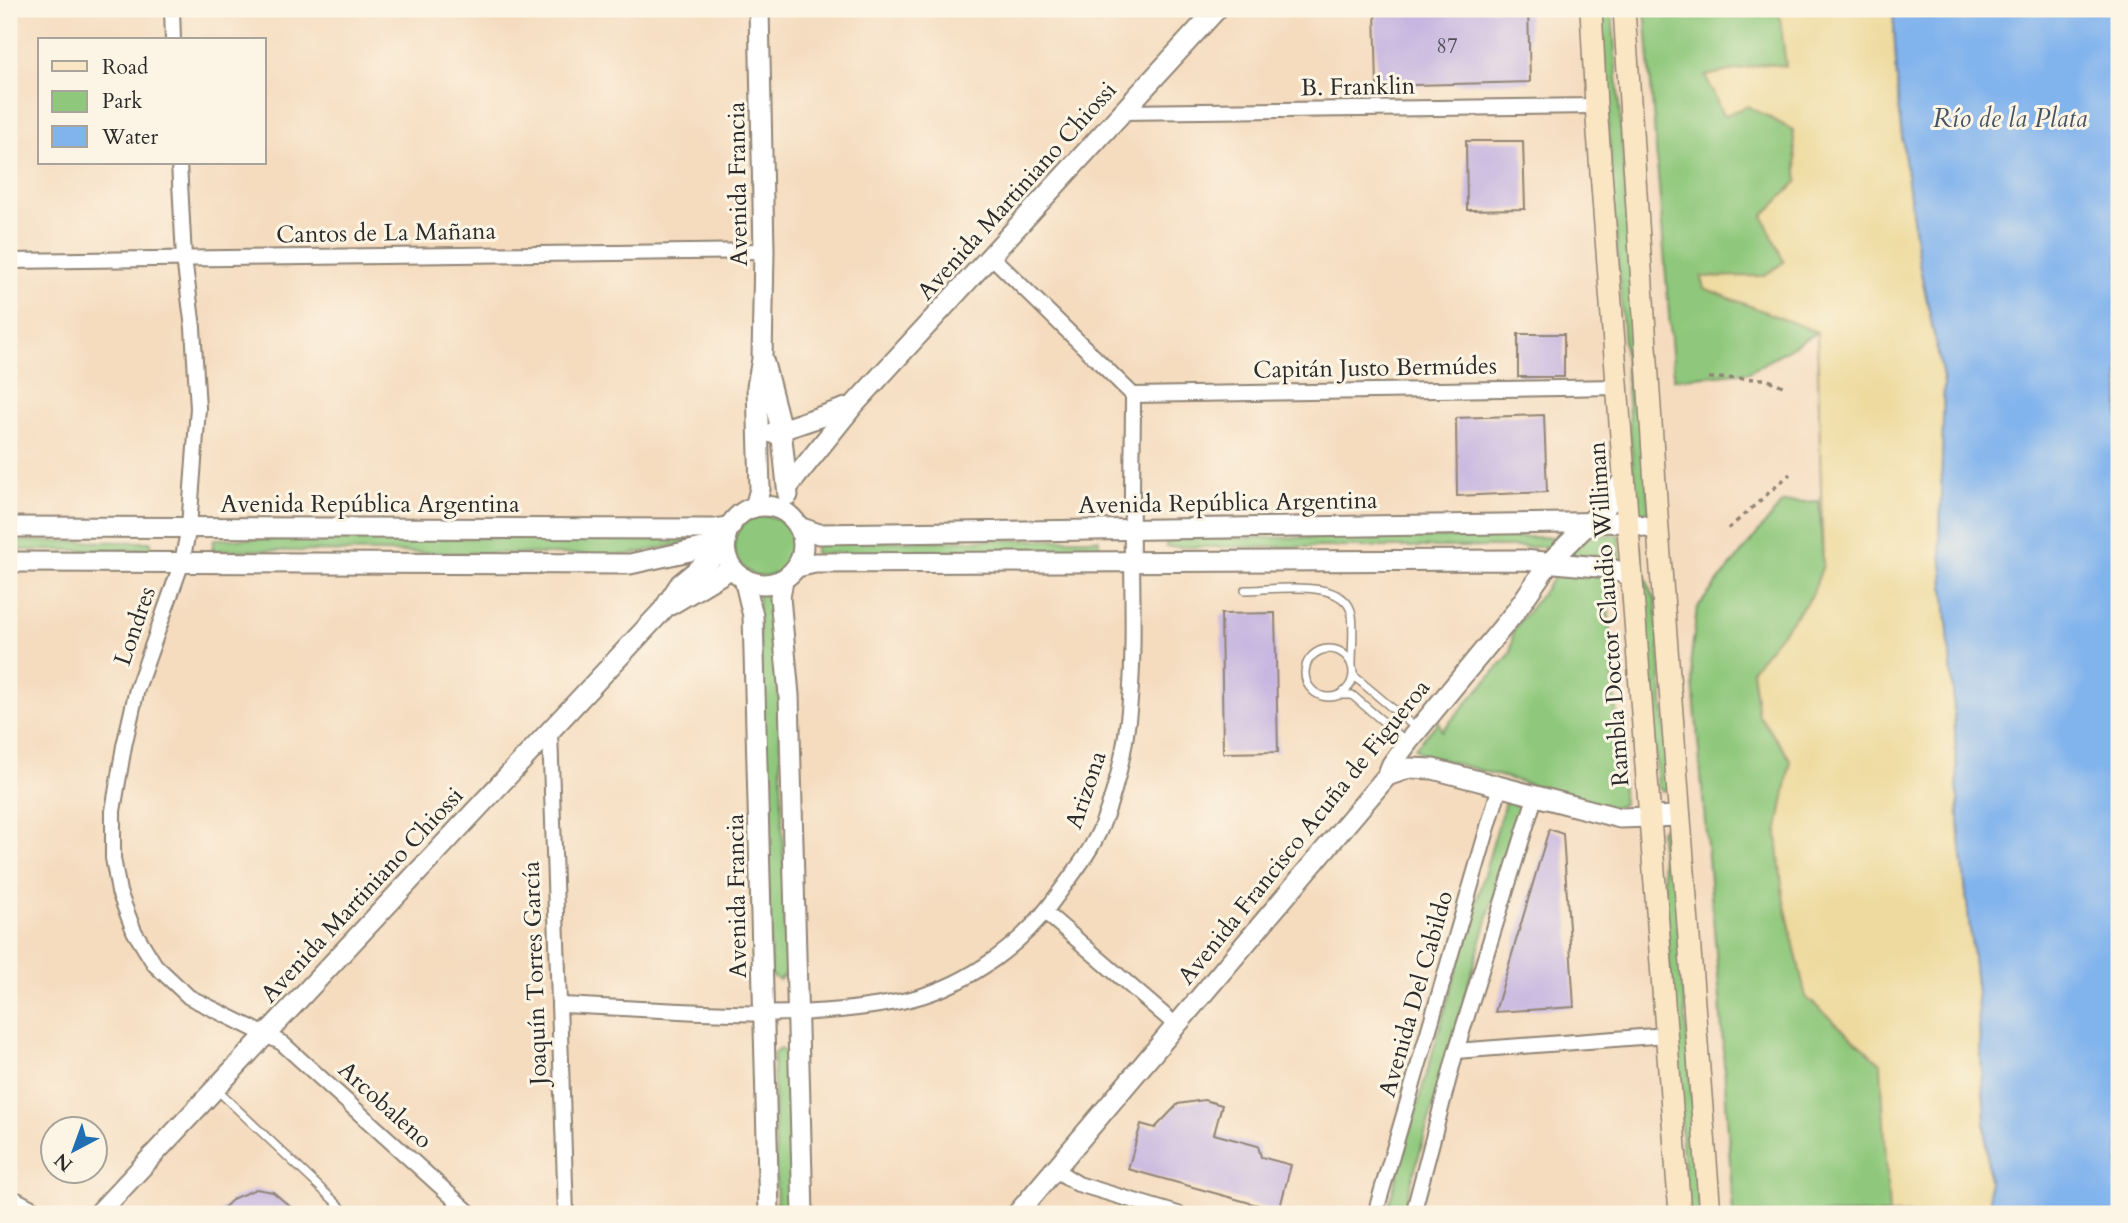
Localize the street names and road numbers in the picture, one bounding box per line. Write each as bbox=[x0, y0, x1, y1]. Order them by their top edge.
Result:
street label: B. Franklin bbox=[1300, 69, 1416, 104]
street label: Avenida Martiniano Chiossi bbox=[910, 74, 1124, 308]
street label: Avenida Francia bbox=[720, 101, 756, 267]
street label: Cantos de La Mañana bbox=[276, 215, 497, 251]
street label: Capitán Justo Bermúdes bbox=[1253, 349, 1497, 387]
street label: Rambla Doctor Claudio Williman bbox=[1580, 440, 1638, 788]
street label: Avenida República Argentina bbox=[1078, 484, 1378, 522]
street label: Avenida República Argentina bbox=[220, 488, 520, 521]
street label: Londres bbox=[106, 582, 164, 670]
street label: Avenida Francisco Acuña de Figueroa bbox=[1170, 672, 1438, 992]
street label: Arizona bbox=[1057, 746, 1115, 833]
street label: Avenida Martiniano Chiossi bbox=[253, 780, 471, 1010]
street label: Avenida Francia bbox=[719, 813, 755, 979]
street label: Joaquín Torres García bbox=[515, 860, 556, 1088]
street label: Avenida Del Cabildo bbox=[1371, 887, 1461, 1101]
street label: Arcobaleno bbox=[331, 1054, 439, 1156]

